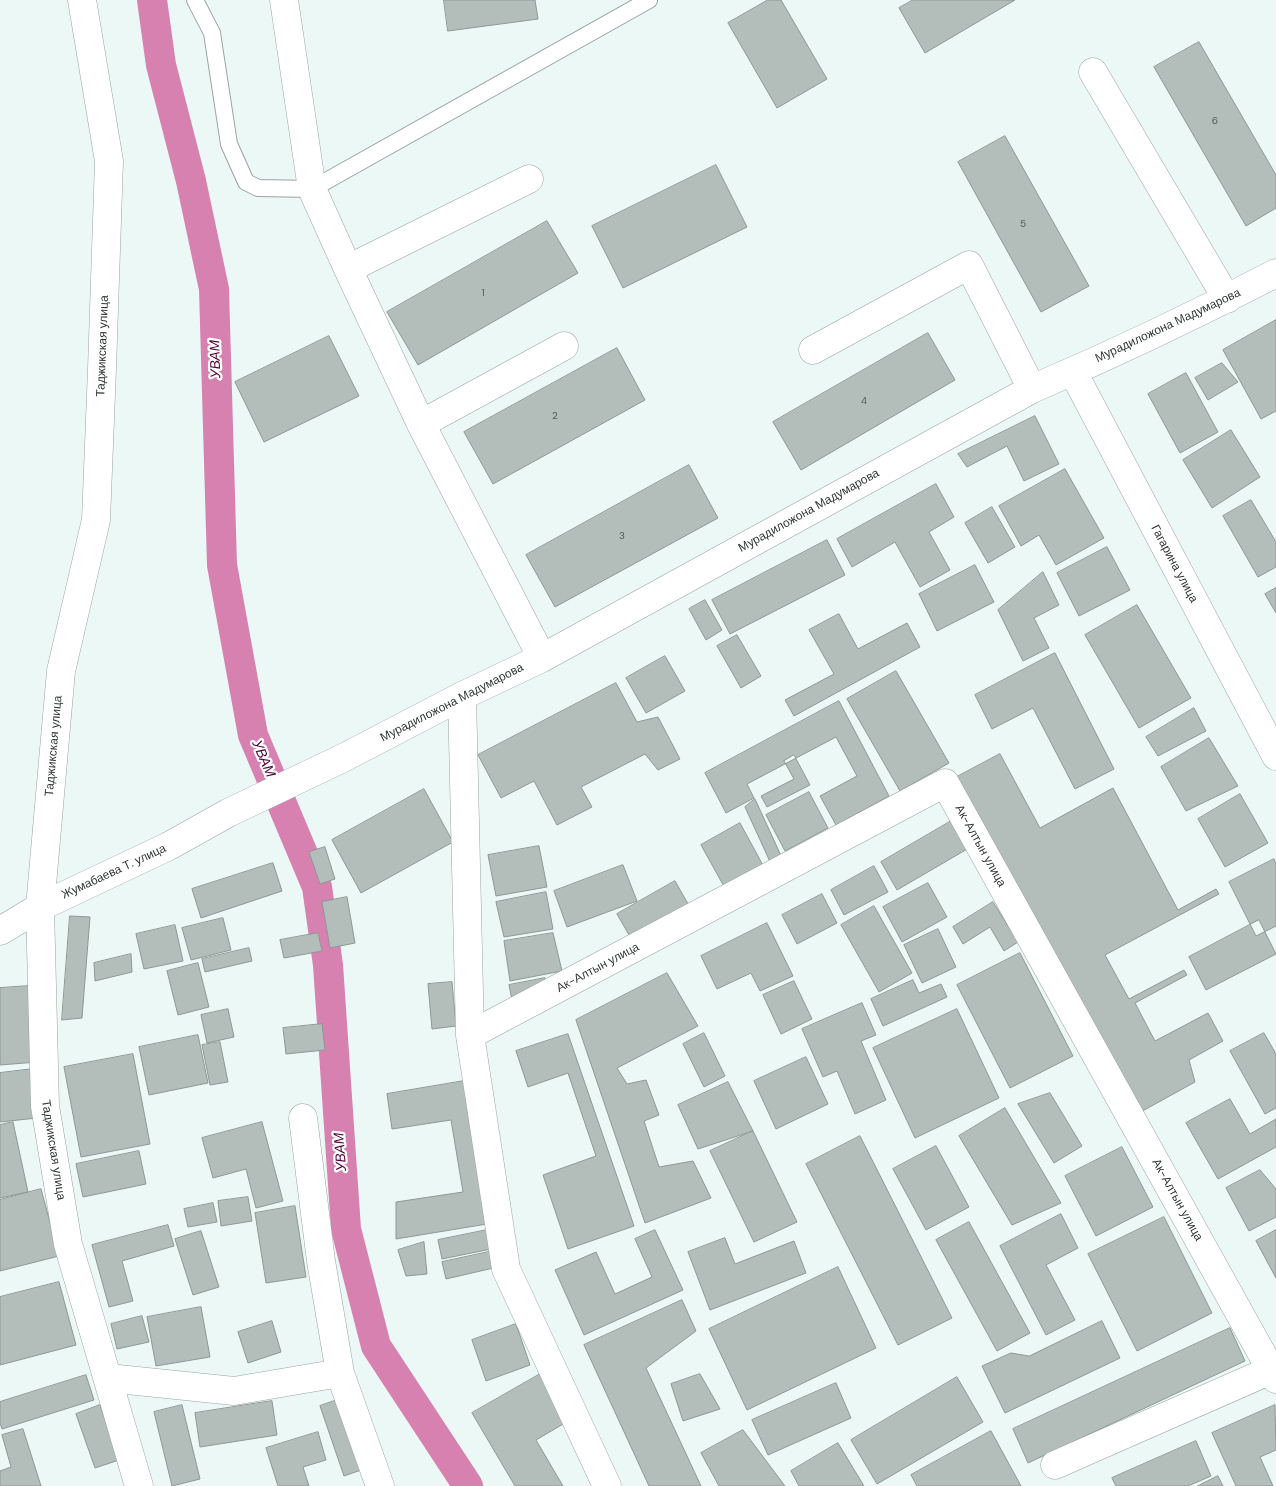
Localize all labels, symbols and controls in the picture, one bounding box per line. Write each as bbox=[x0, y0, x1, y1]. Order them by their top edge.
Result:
house number: 6 bbox=[1212, 115, 1218, 127]
house number: 5 bbox=[1020, 218, 1026, 230]
street label: Мурадиложона Мадумарова bbox=[1093, 286, 1243, 366]
house number: 1 bbox=[481, 287, 485, 299]
street label: Таджикская улица bbox=[94, 295, 112, 397]
water label: УВАМ bbox=[207, 339, 225, 379]
house number: 4 bbox=[861, 395, 867, 407]
house number: 2 bbox=[552, 410, 558, 422]
street label: Мурадиложона Мадумарова bbox=[736, 466, 882, 556]
street label: Гагарина улица bbox=[1147, 523, 1201, 605]
house number: 3 bbox=[619, 530, 625, 542]
street label: Мурадиложона Мадумарова bbox=[378, 661, 526, 745]
street label: Таджикская улица bbox=[42, 695, 66, 797]
water label: УВАМ bbox=[248, 738, 278, 780]
street label: Ак-Алтын улица bbox=[951, 802, 1009, 890]
street label: Жумабаева Т. улица bbox=[59, 841, 169, 903]
street label: Ак-Алтын улица bbox=[554, 940, 642, 996]
street label: Таджикская улица bbox=[38, 1099, 68, 1201]
water label: УВАМ bbox=[331, 1132, 351, 1172]
street label: Ак-Алтын улица bbox=[1148, 1156, 1206, 1244]

